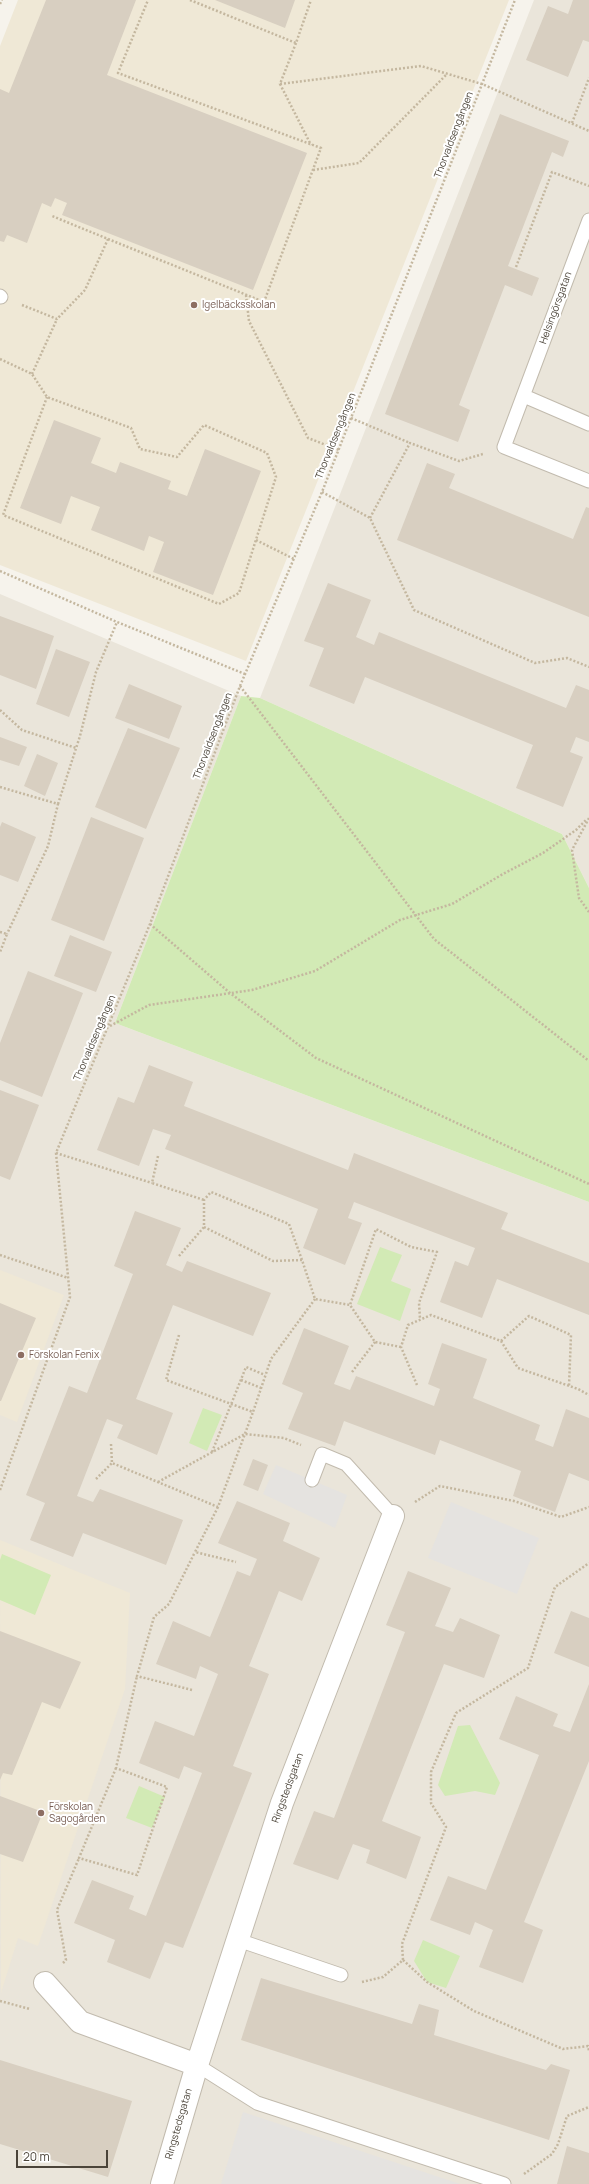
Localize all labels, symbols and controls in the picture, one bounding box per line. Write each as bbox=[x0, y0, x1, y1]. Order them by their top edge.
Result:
street label: Thorvaldsengången bbox=[432, 90, 476, 180]
street label: Helsingörsgatan bbox=[537, 270, 575, 346]
place label: Igelbäcksskolan bbox=[202, 299, 275, 311]
marker: Igelbäcksskolan bbox=[189, 300, 199, 310]
street label: Thorvaldsengången bbox=[313, 391, 359, 481]
street label: Thorvaldsengången bbox=[191, 691, 235, 781]
street label: Thorvaldsengången bbox=[72, 993, 118, 1083]
place label: Förskolan Fenix bbox=[29, 1349, 99, 1361]
marker: Förskolan Fenix bbox=[16, 1350, 26, 1360]
street label: Ringstedsgatan bbox=[270, 1751, 306, 1825]
place label: Förskolan Sagogården bbox=[49, 1801, 105, 1824]
marker: Förskolan Sagogården bbox=[36, 1808, 46, 1818]
street label: Ringstedsgatan bbox=[163, 2087, 195, 2161]
scale bar bbox=[18, 2142, 110, 2168]
text: 20 m bbox=[23, 2148, 50, 2165]

